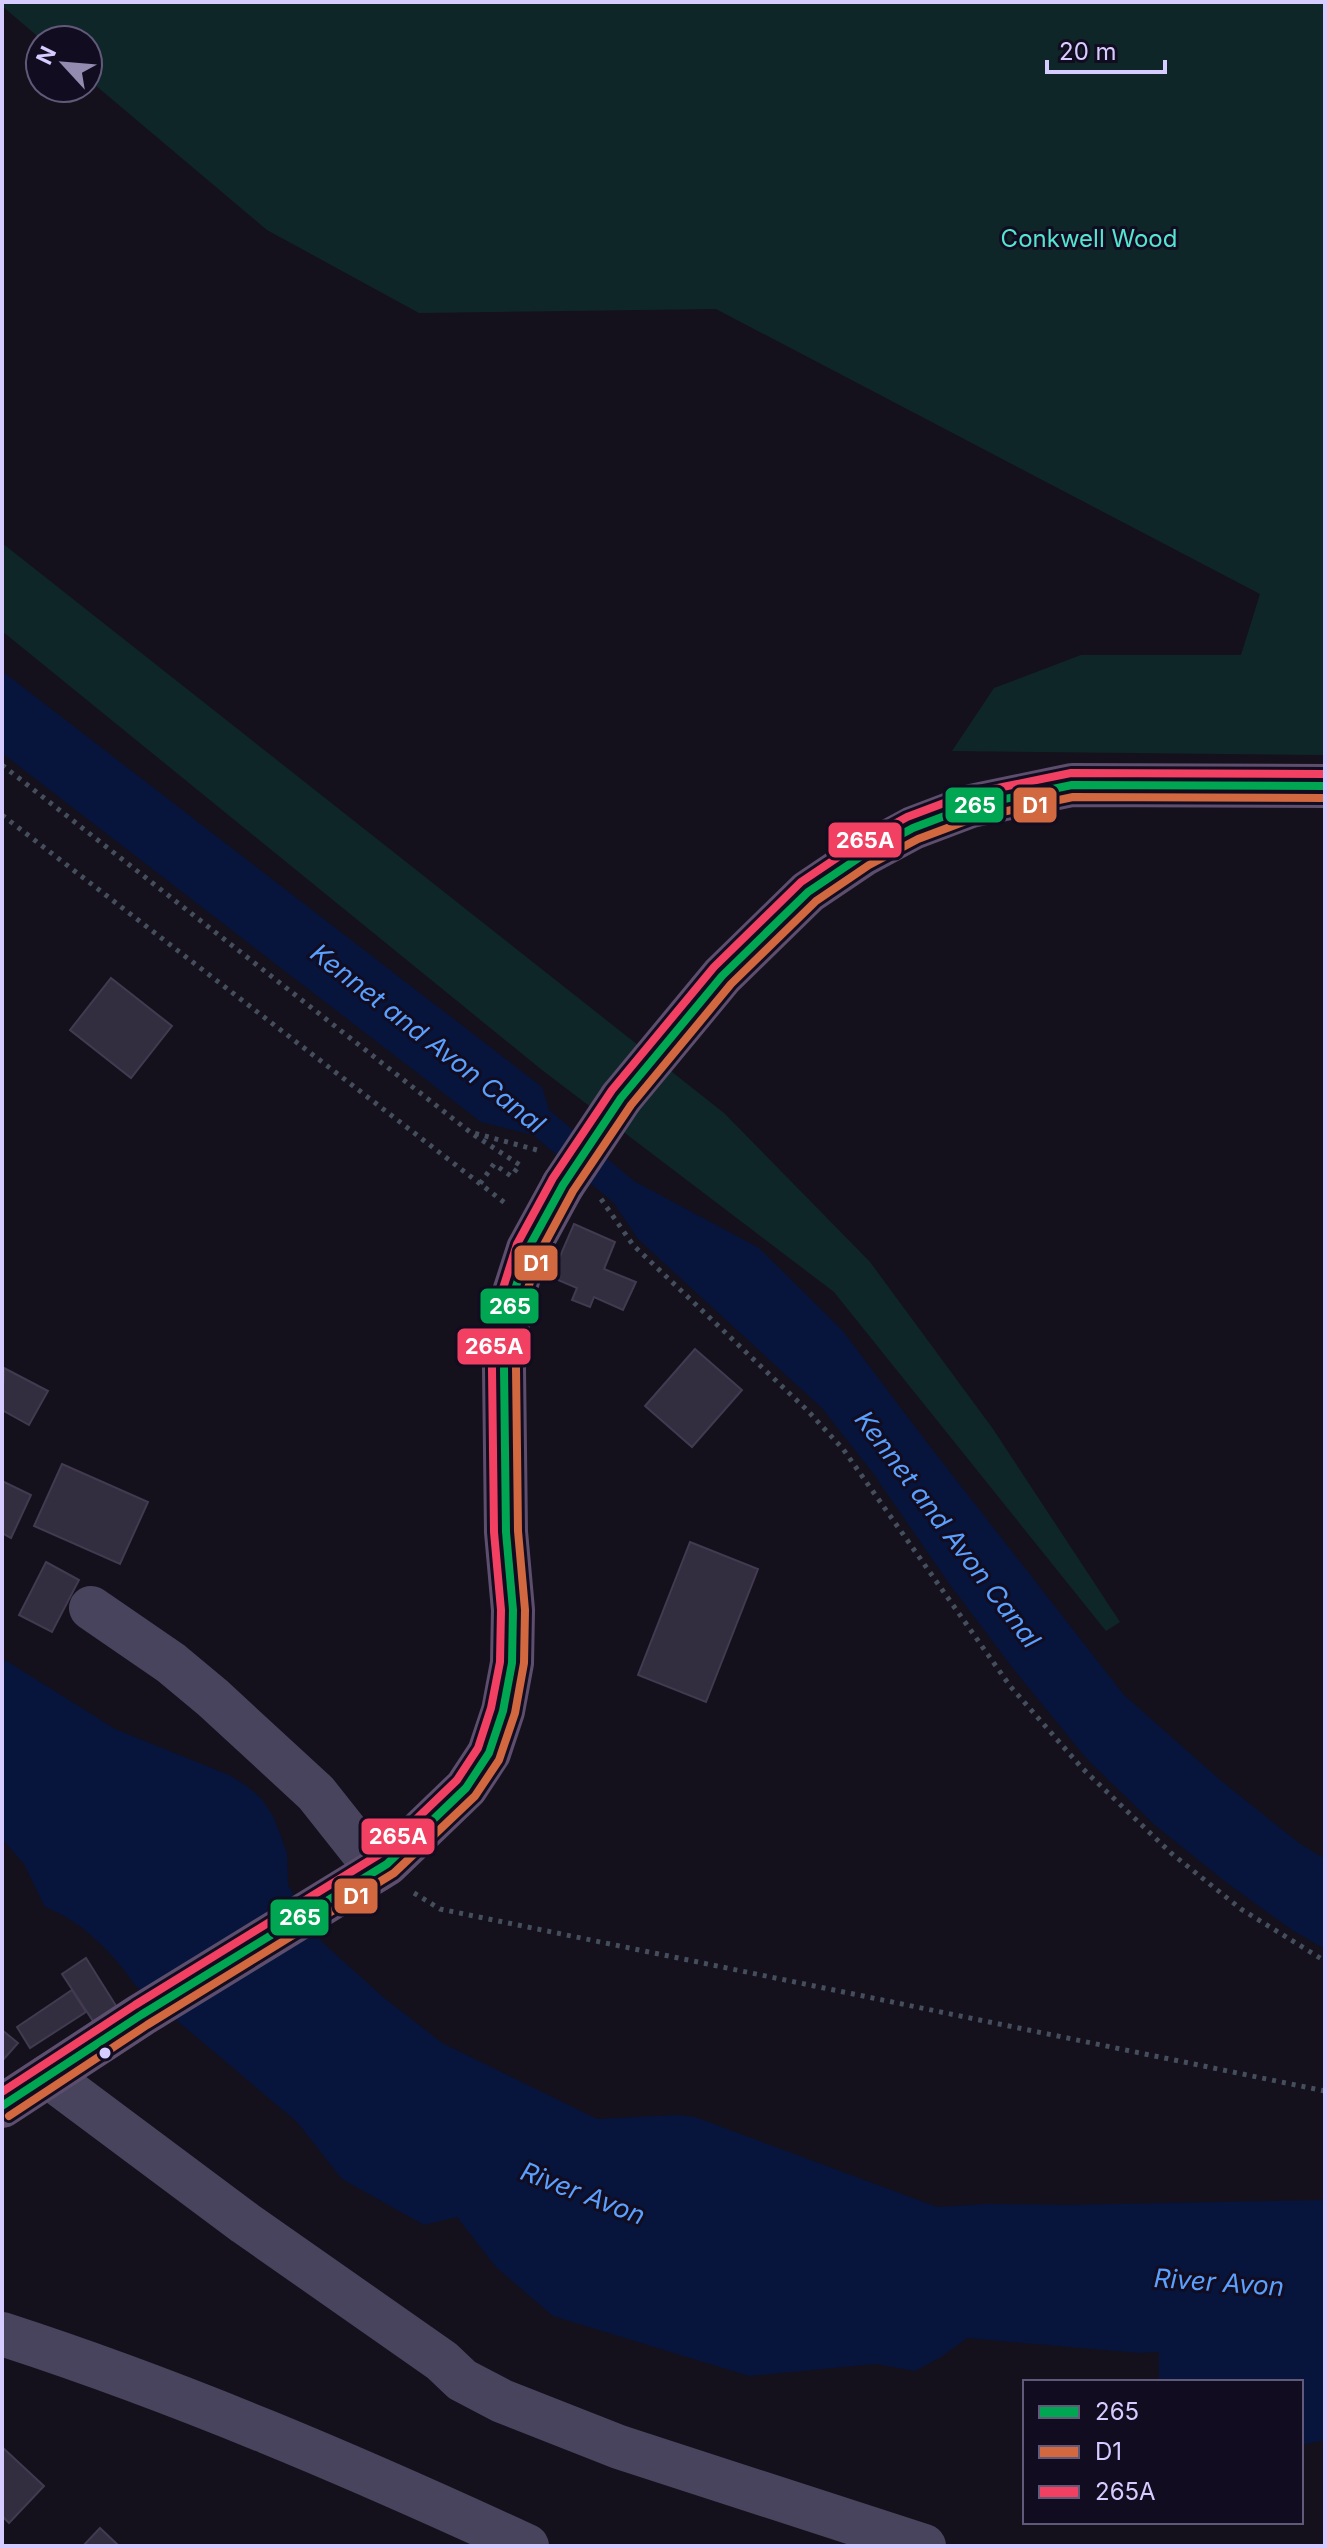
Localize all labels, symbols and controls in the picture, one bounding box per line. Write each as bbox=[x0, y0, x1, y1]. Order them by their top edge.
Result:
north arrow bbox=[24, 24, 104, 104]
scale bar bbox=[1047, 24, 1165, 74]
text: 20 m bbox=[1059, 37, 1117, 66]
text: N bbox=[31, 42, 61, 68]
park label: Conkwell Wood bbox=[1001, 224, 1177, 253]
line badge: 265 bbox=[944, 786, 1005, 824]
line badge: D1 bbox=[1012, 786, 1058, 824]
text: 265 bbox=[954, 792, 996, 818]
text: D1 bbox=[1022, 792, 1048, 818]
line badge: 265A bbox=[827, 821, 903, 859]
text: 265A bbox=[836, 827, 894, 853]
water label: Kennet and Avon Canal bbox=[305, 937, 552, 1140]
line badge: D1 bbox=[513, 1244, 559, 1282]
text: D1 bbox=[523, 1250, 549, 1276]
line badge: 265 bbox=[479, 1287, 540, 1325]
text: 265 bbox=[489, 1293, 531, 1319]
line badge: 265A bbox=[456, 1327, 532, 1366]
text: 265A bbox=[465, 1333, 523, 1359]
water label: Kennet and Avon Canal bbox=[849, 1404, 1048, 1654]
line badge: 265A bbox=[360, 1817, 436, 1856]
text: 265A bbox=[369, 1823, 427, 1849]
line badge: D1 bbox=[333, 1877, 379, 1915]
text: D1 bbox=[343, 1883, 369, 1909]
line badge: 265 bbox=[269, 1898, 330, 1937]
text: 265 bbox=[279, 1904, 321, 1930]
unlabelled marker bbox=[97, 2045, 113, 2061]
water label: River Avon bbox=[517, 2155, 649, 2231]
water label: River Avon bbox=[1153, 2262, 1285, 2302]
legend bbox=[1023, 2380, 1303, 2524]
text: 265 bbox=[1095, 2397, 1139, 2426]
text: D1 bbox=[1095, 2437, 1122, 2466]
text: 265A bbox=[1095, 2477, 1156, 2506]

